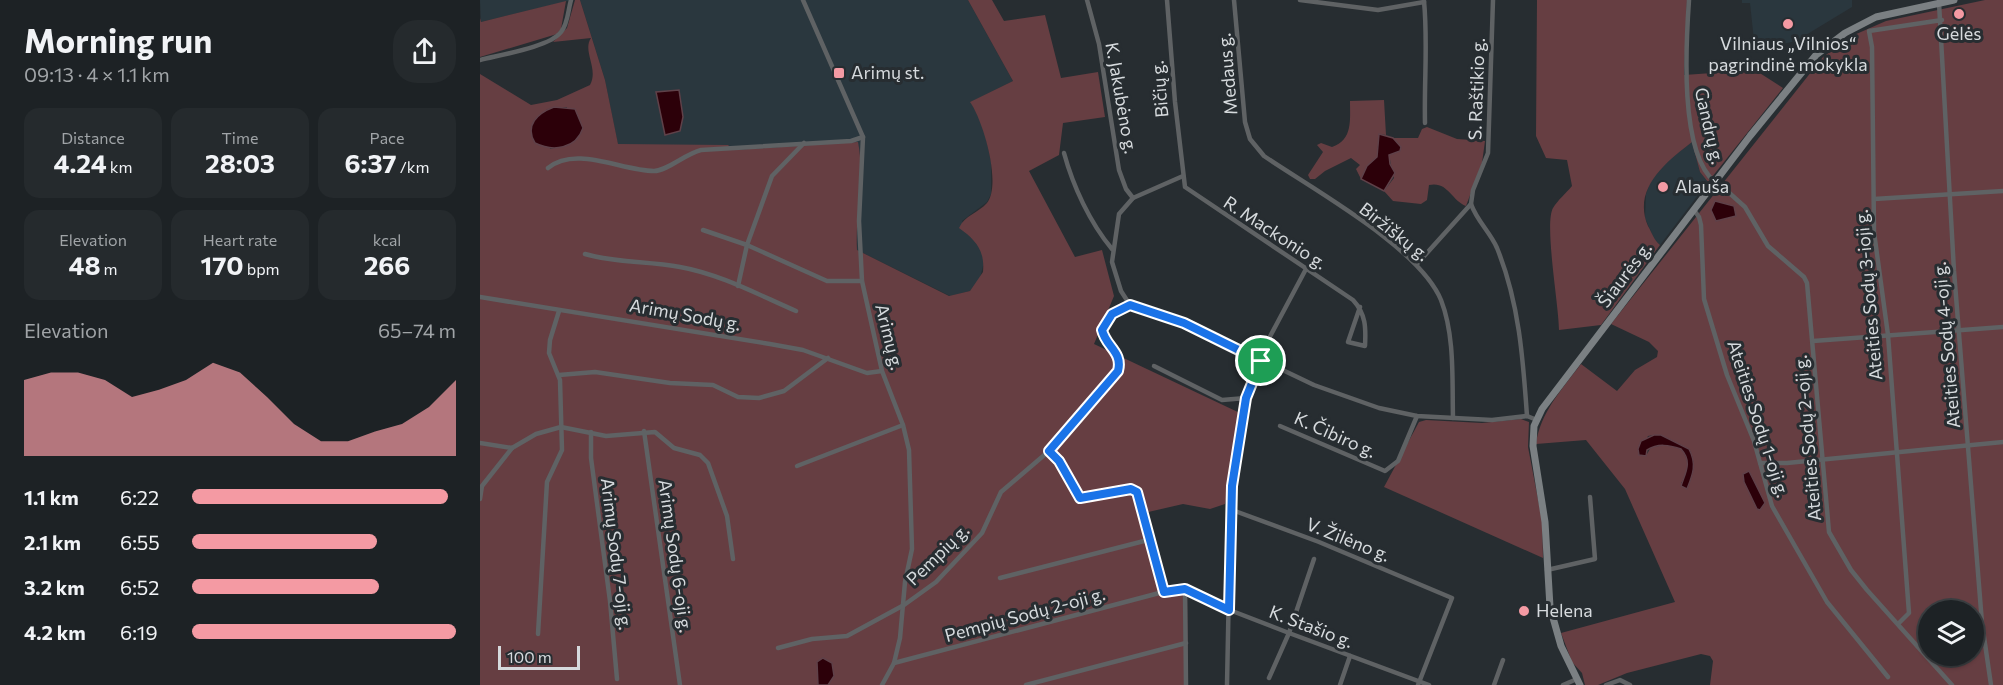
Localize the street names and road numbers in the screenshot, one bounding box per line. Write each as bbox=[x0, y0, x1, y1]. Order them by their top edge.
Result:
street label: Medaus g. bbox=[1212, 32, 1242, 116]
street label: S. Raštikio g. bbox=[1463, 37, 1489, 141]
street label: K. Jakubėno g. bbox=[1101, 40, 1143, 155]
street label: Bičių g. bbox=[1146, 60, 1172, 119]
street label: Gandrų g. bbox=[1690, 85, 1729, 166]
street label: R. Mackonio g. bbox=[1220, 191, 1331, 274]
street label: Biržiškų g. bbox=[1355, 197, 1434, 265]
street label: Ateities Sodų 3-ioji g. bbox=[1850, 209, 1886, 381]
street label: Šiaurės g. bbox=[1592, 237, 1656, 312]
street label: Ateities Sodų 4-oji g. bbox=[1928, 261, 1964, 429]
street label: Arimų Sodų g. bbox=[628, 293, 743, 335]
street label: Arimų g. bbox=[871, 301, 909, 372]
street label: Ateities Sodų 1-oji g. bbox=[1723, 337, 1795, 500]
street label: Ateities Sodų 2-oji g. bbox=[1789, 354, 1825, 522]
street label: K. Čibiro g. bbox=[1291, 406, 1380, 462]
street label: Arimų Sodų 7-oji g. bbox=[597, 477, 637, 631]
street label: Arimų Sodų 6-oji g. bbox=[654, 478, 698, 634]
street label: V. Žilėno g. bbox=[1303, 512, 1393, 566]
street label: Pempių g. bbox=[901, 519, 973, 590]
street label: Pempių Sodų 2-oji g. bbox=[942, 582, 1107, 646]
street label: K. Stašio g. bbox=[1266, 600, 1356, 652]

